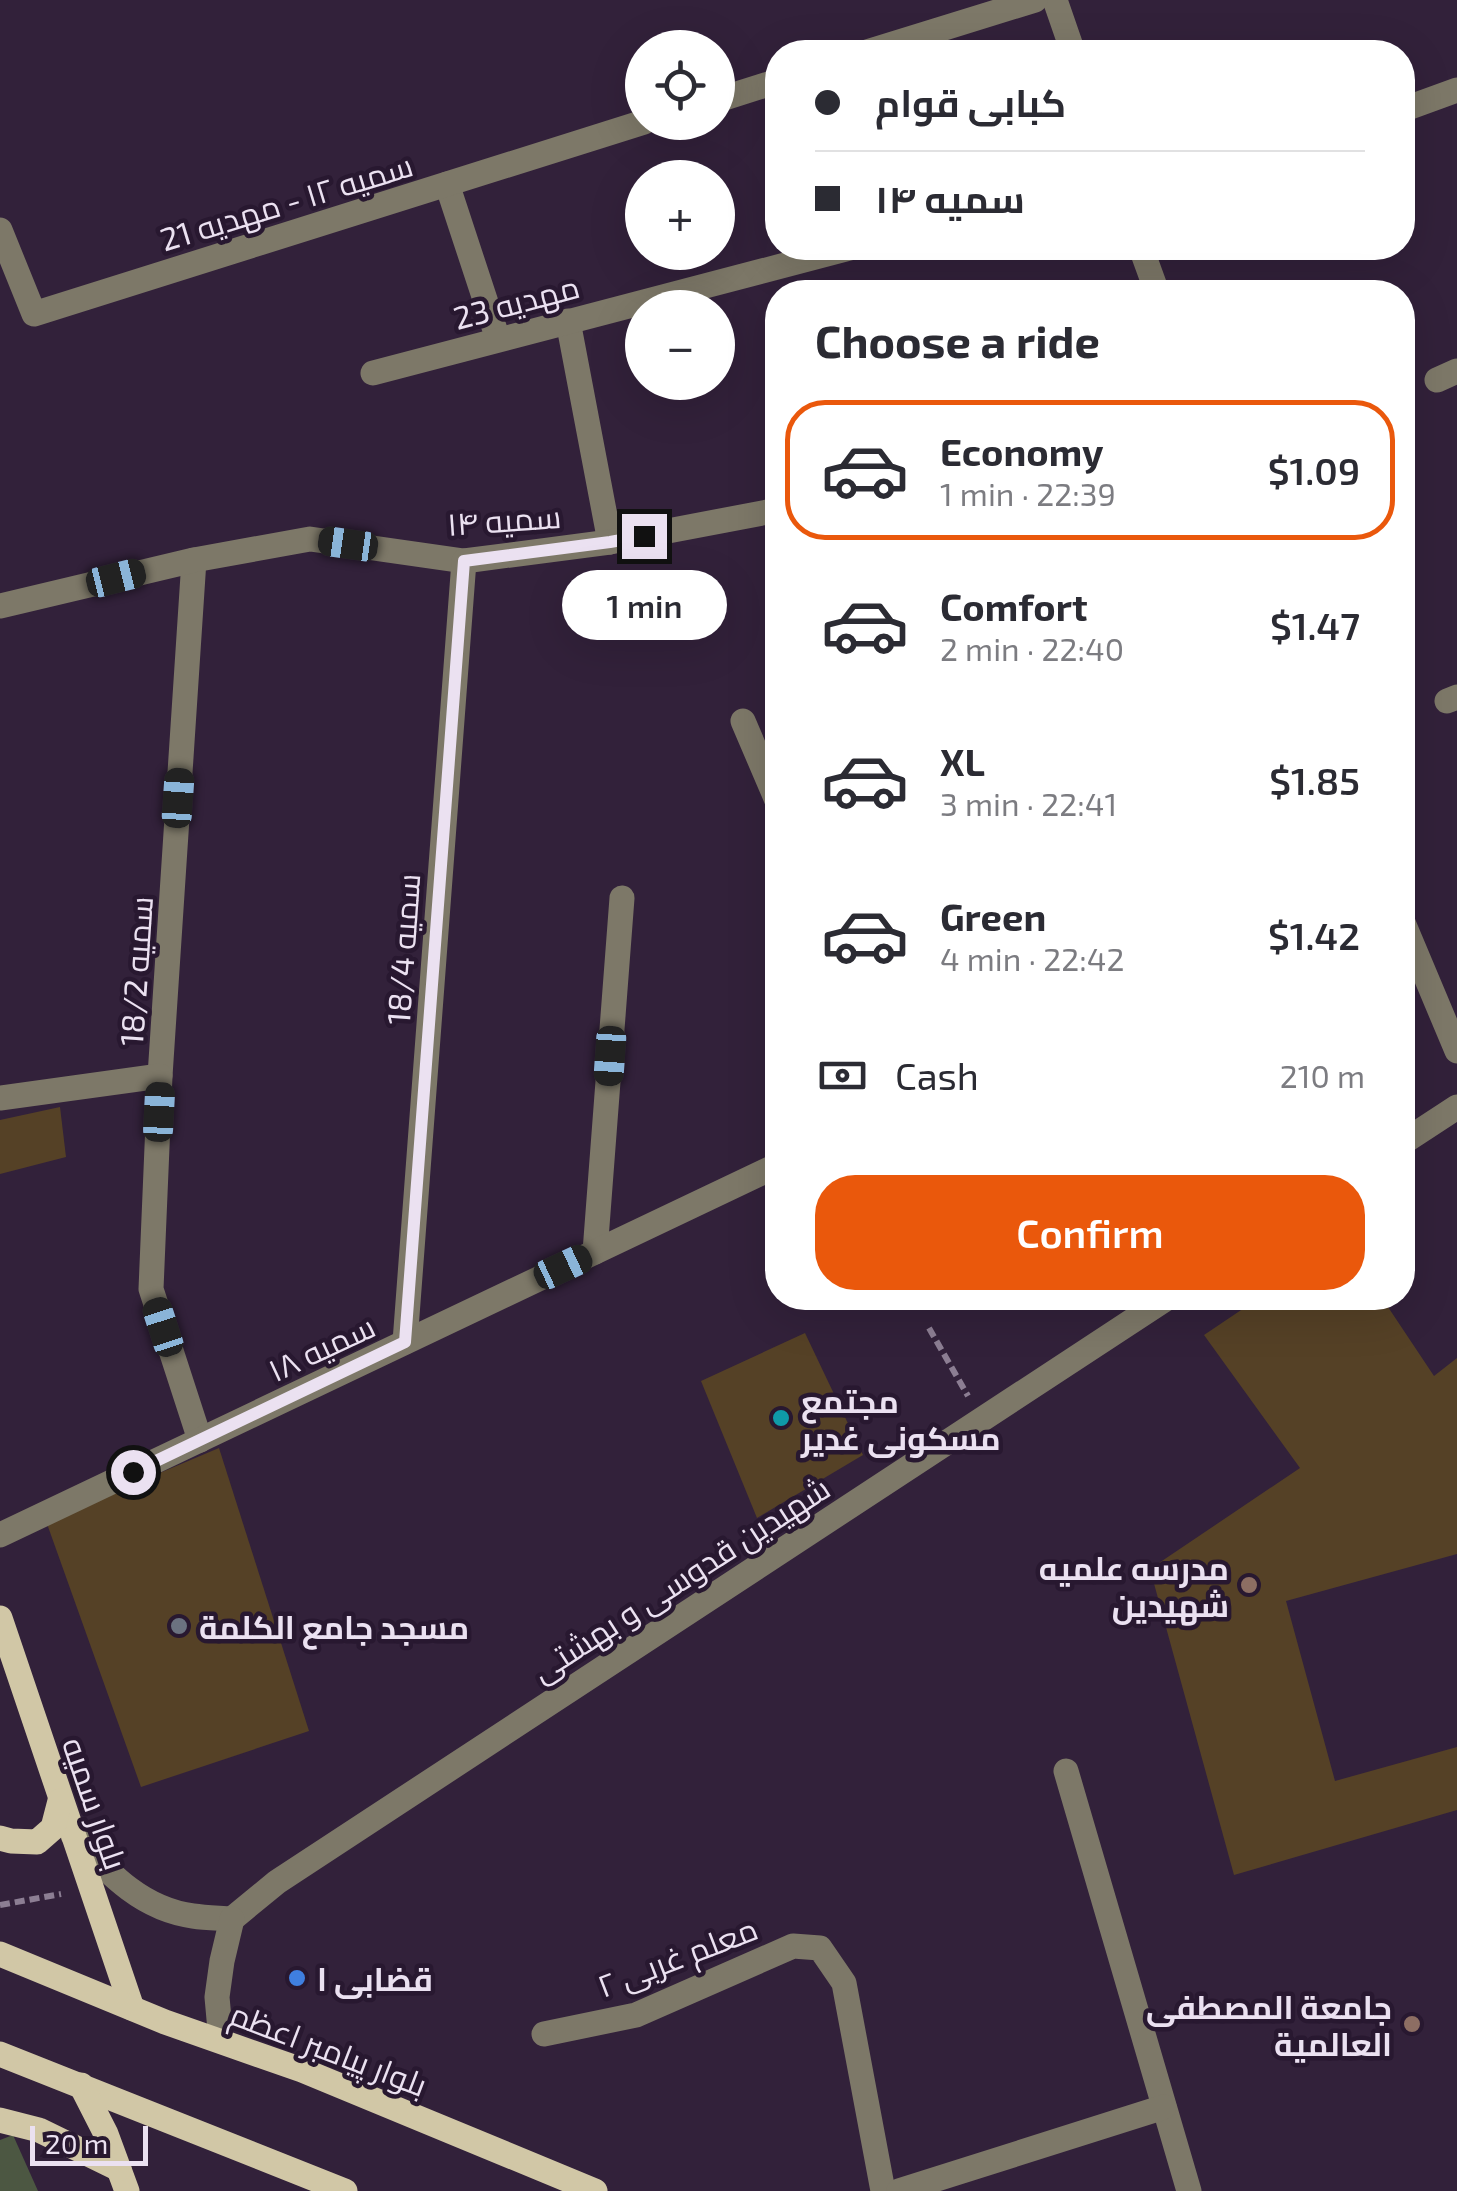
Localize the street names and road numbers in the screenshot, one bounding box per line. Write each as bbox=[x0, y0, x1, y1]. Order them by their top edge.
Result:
street label: سمیه ۱۲ - مهدیه 21 bbox=[155, 144, 418, 259]
street label: مهدیه 23 bbox=[449, 266, 584, 338]
street label: سمیه ۱۴ bbox=[446, 496, 562, 542]
street label: سمیه 18/4 bbox=[378, 872, 426, 1026]
street label: سمیه 18/2 bbox=[111, 895, 159, 1047]
street label: سمیه ۱۸ bbox=[262, 1306, 380, 1388]
street label: شهیدین قدوسی و بهشتی bbox=[524, 1467, 837, 1690]
street label: بلوار سمیه bbox=[55, 1732, 136, 1874]
street label: معلم غربی ۲ bbox=[592, 1908, 764, 2009]
street label: بلوار پیامبر اعظم bbox=[223, 1993, 433, 2108]

